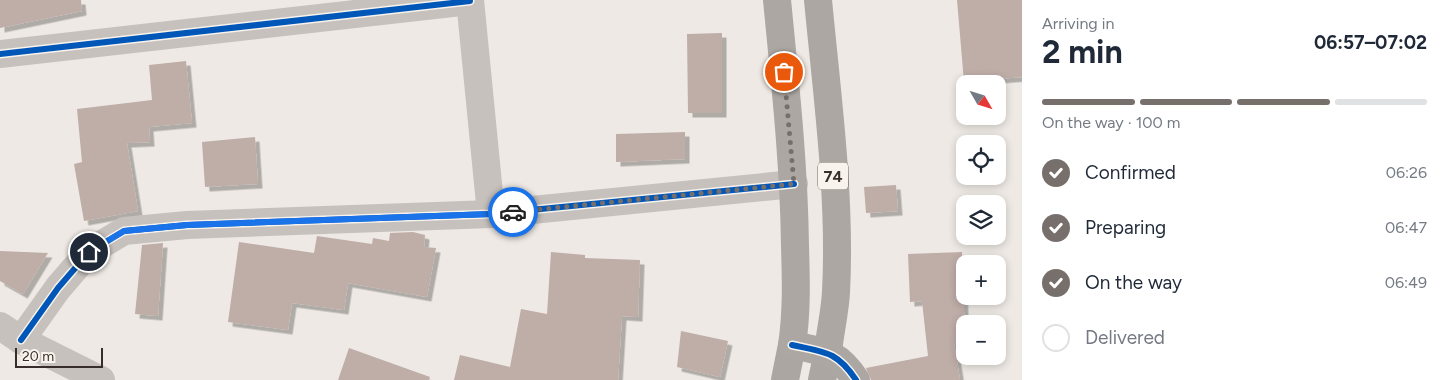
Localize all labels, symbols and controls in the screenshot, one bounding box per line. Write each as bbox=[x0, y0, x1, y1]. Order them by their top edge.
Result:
text: Arriving in bbox=[1042, 14, 1114, 33]
text: 06:57–07:02 bbox=[1314, 31, 1427, 54]
text: 2 min bbox=[1042, 33, 1123, 71]
pin bbox=[763, 51, 805, 93]
icon: bag bbox=[770, 58, 798, 86]
north arrow bbox=[956, 75, 1006, 125]
map controls bbox=[956, 75, 1006, 365]
text: On the way · 100 m bbox=[1042, 113, 1180, 132]
button: locate bbox=[956, 135, 1006, 185]
icon: check bbox=[1042, 159, 1070, 187]
text: Confirmed bbox=[1085, 161, 1176, 184]
road number: 74 bbox=[818, 162, 848, 190]
text: 06:26 bbox=[1386, 163, 1427, 182]
courier bbox=[488, 187, 538, 237]
button: layers bbox=[956, 195, 1006, 245]
icon: car bbox=[499, 198, 527, 226]
icon: check bbox=[1042, 214, 1070, 242]
text: Preparing bbox=[1085, 216, 1166, 239]
text: 06:47 bbox=[1385, 218, 1427, 237]
pin bbox=[68, 231, 110, 273]
icon: home bbox=[75, 238, 103, 266]
button: + bbox=[956, 255, 1006, 305]
icon: check bbox=[1042, 269, 1070, 297]
text: On the way bbox=[1085, 271, 1182, 294]
text: 06:49 bbox=[1385, 273, 1427, 292]
button: − bbox=[956, 315, 1006, 365]
text: Delivered bbox=[1085, 326, 1165, 349]
scale bar bbox=[15, 345, 102, 368]
text: 20 m bbox=[22, 348, 54, 365]

